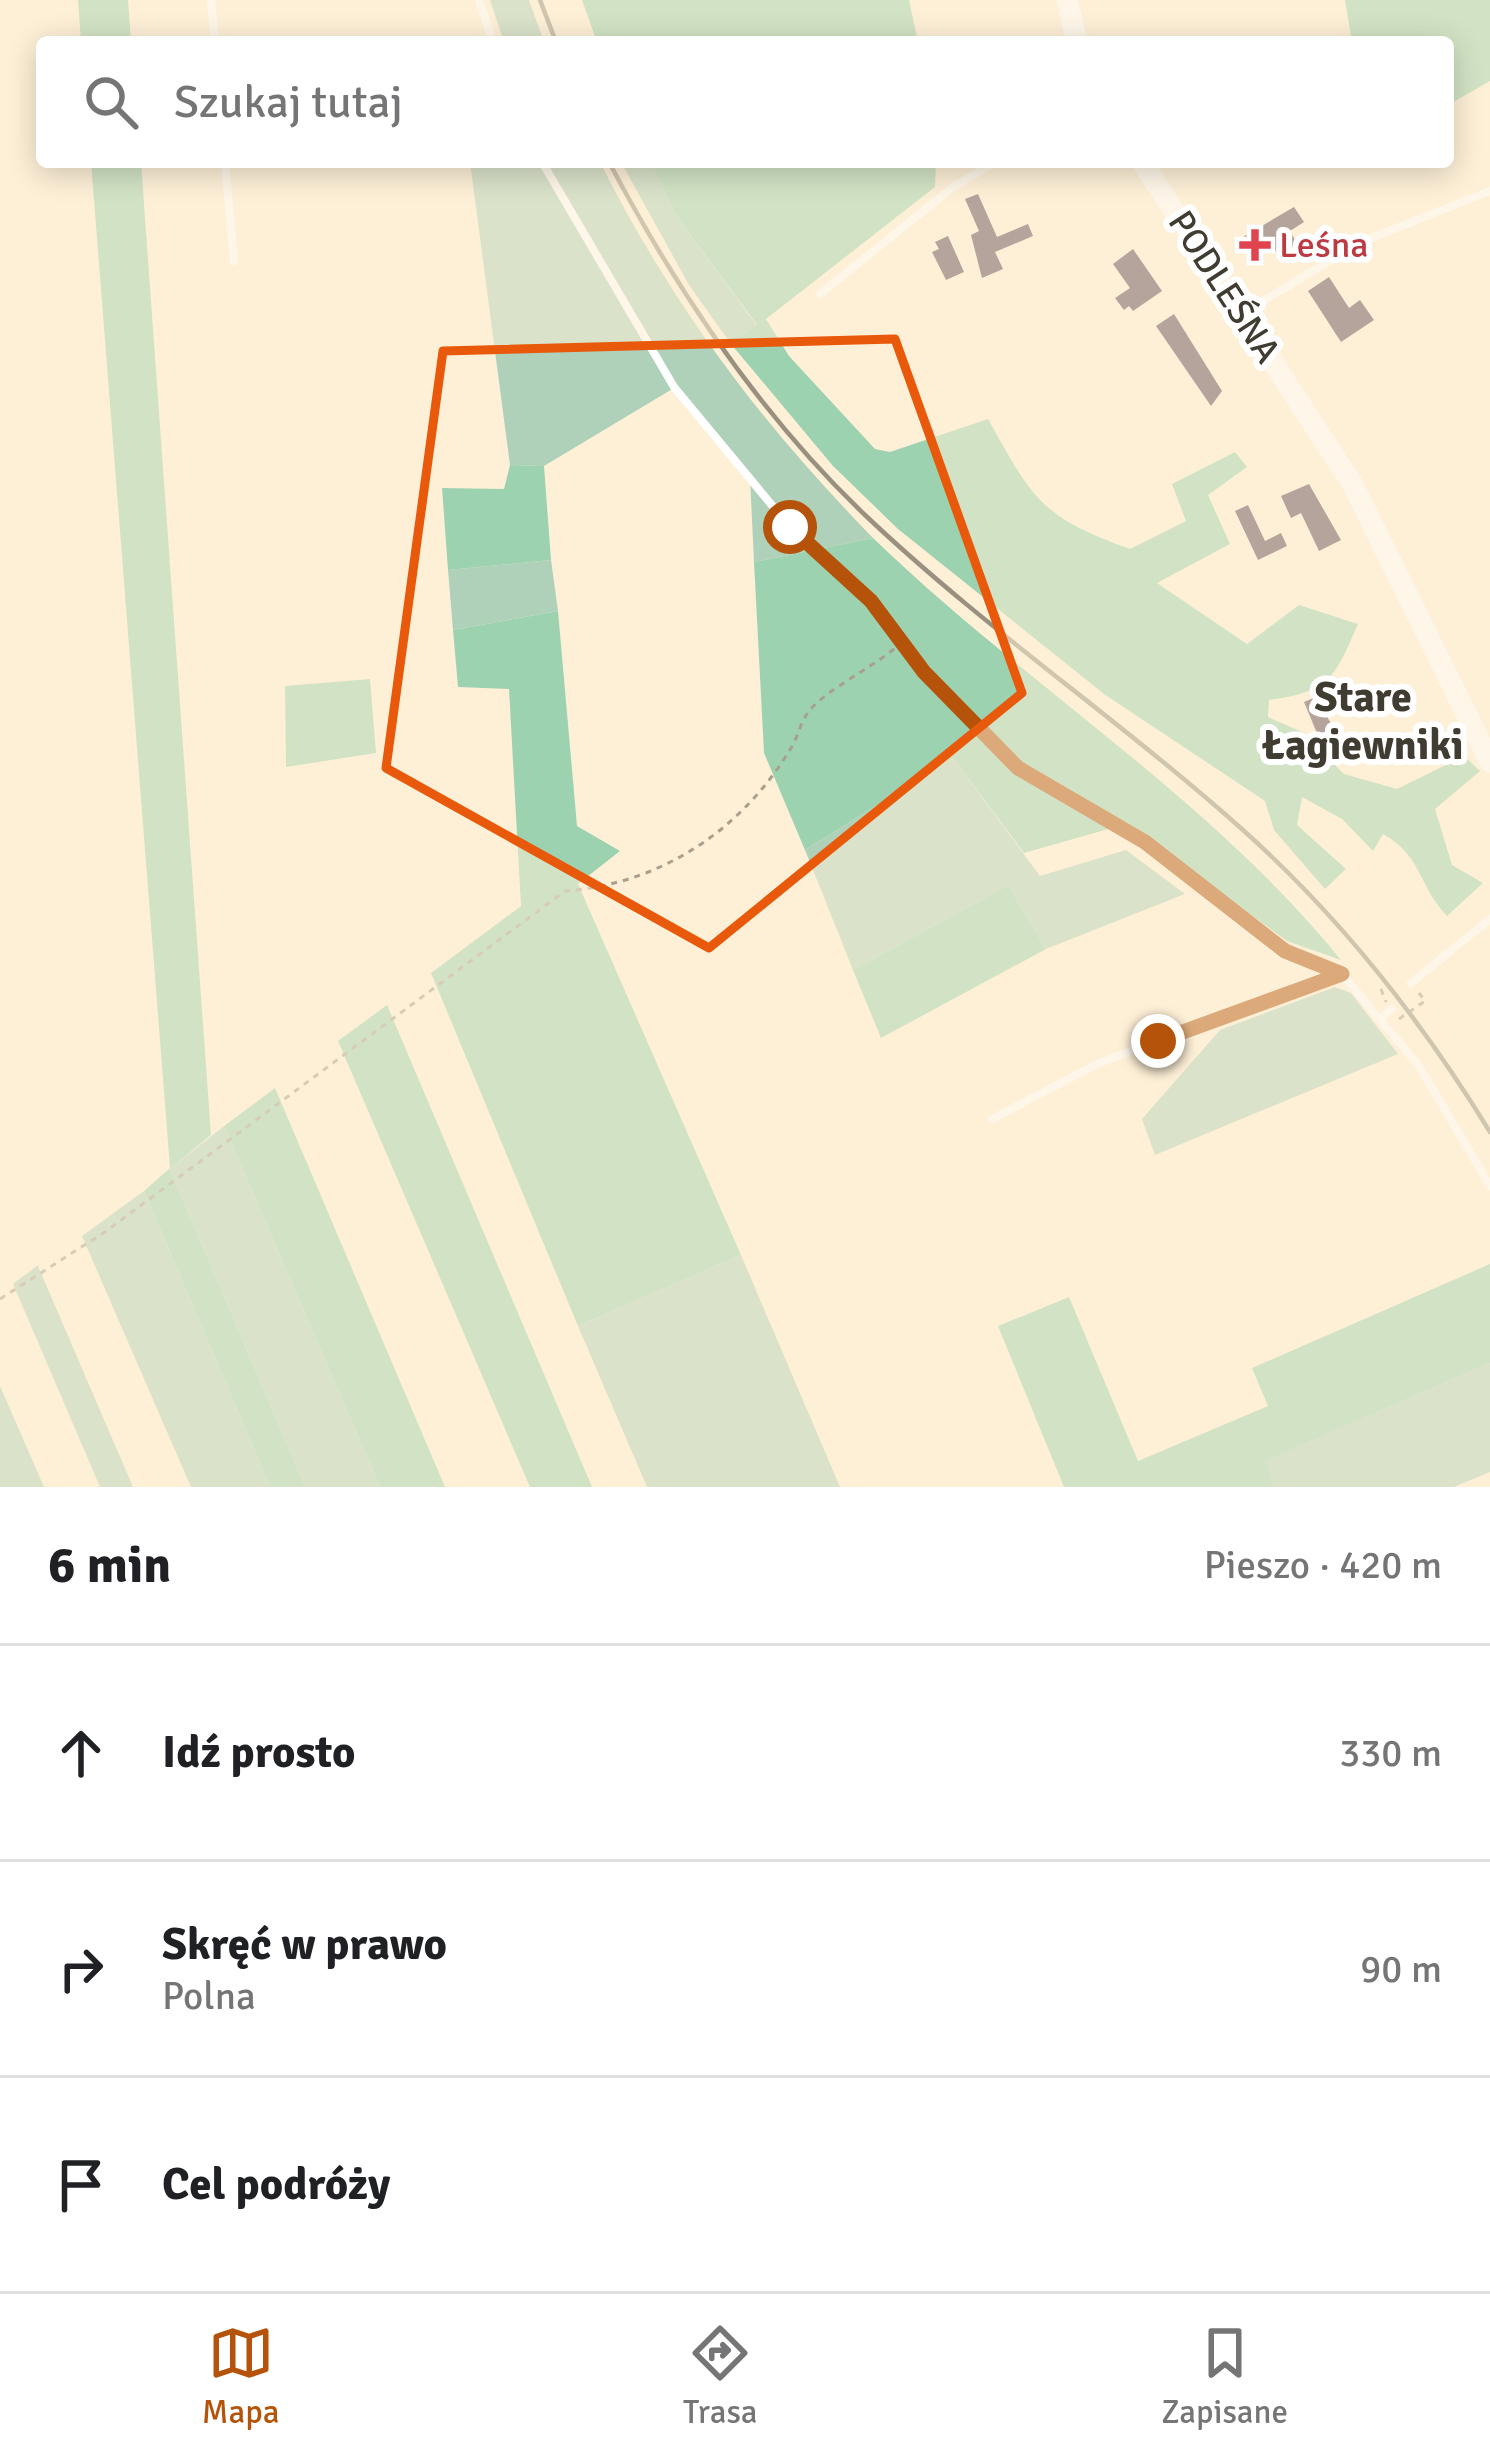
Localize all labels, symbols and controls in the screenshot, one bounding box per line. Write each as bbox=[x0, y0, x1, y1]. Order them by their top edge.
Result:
search box bbox=[36, 36, 1454, 168]
icon: search bbox=[78, 69, 144, 135]
text: Szukaj tutaj bbox=[174, 75, 403, 130]
street label: PODLEŚNA bbox=[1158, 202, 1290, 372]
place label: Leśna bbox=[1279, 223, 1369, 268]
marker: Leśna bbox=[1242, 232, 1268, 258]
route start bbox=[763, 500, 817, 554]
district label: Stare Łagiewniki bbox=[1262, 672, 1463, 771]
route end bbox=[1131, 1014, 1185, 1068]
text: 6 min bbox=[48, 1534, 171, 1597]
text: Pieszo · 420 m bbox=[1204, 1541, 1442, 1589]
icon: ahead bbox=[48, 1720, 114, 1786]
text: Idź prosto bbox=[162, 1725, 355, 1780]
text: 330 m bbox=[1339, 1729, 1442, 1777]
text: Skręć w prawo bbox=[162, 1917, 447, 1972]
icon: right bbox=[48, 1936, 114, 2002]
text: 90 m bbox=[1360, 1945, 1442, 1993]
text: Polna bbox=[162, 1972, 256, 2020]
icon: arrive bbox=[48, 2152, 114, 2218]
text: Cel podróży bbox=[162, 2157, 390, 2212]
tab: Mapa bbox=[202, 2320, 279, 2433]
tab: Trasa bbox=[683, 2320, 758, 2433]
tab: Zapisane bbox=[1161, 2320, 1288, 2433]

